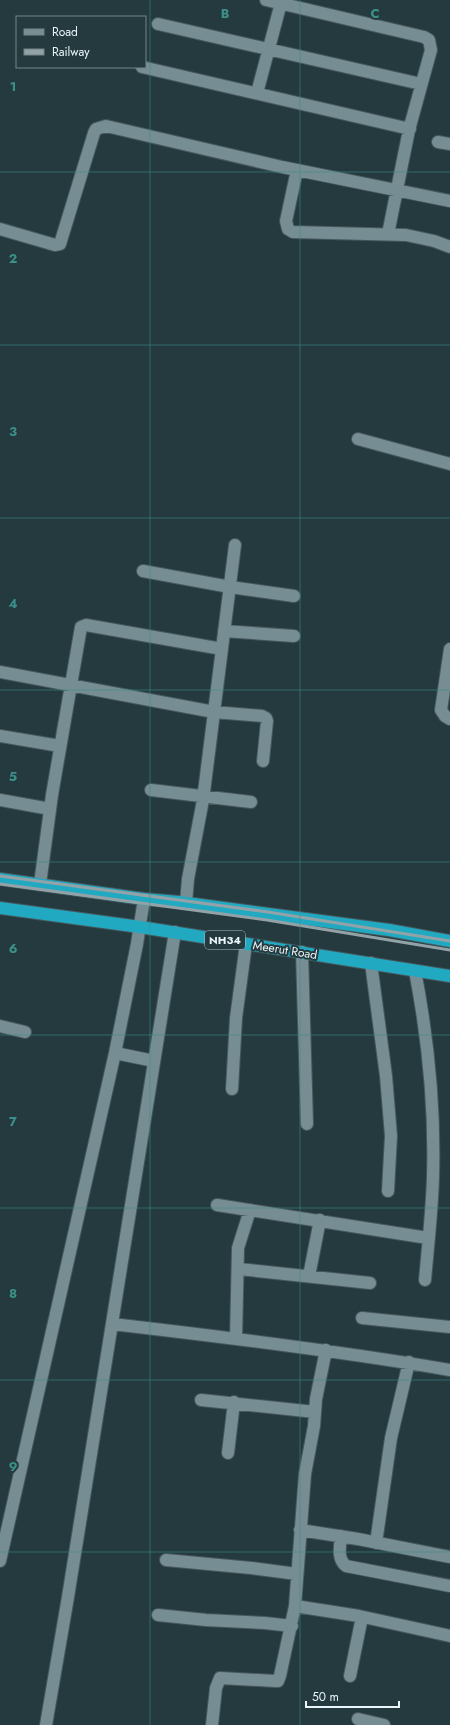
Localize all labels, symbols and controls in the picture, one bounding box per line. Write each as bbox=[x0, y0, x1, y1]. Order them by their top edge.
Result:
text: B bbox=[221, 4, 230, 23]
text: C bbox=[370, 4, 380, 23]
legend bbox=[16, 16, 146, 68]
text: Road bbox=[52, 23, 78, 41]
text: Railway bbox=[52, 43, 90, 61]
text: 1 bbox=[10, 77, 16, 96]
text: 2 bbox=[9, 249, 17, 268]
text: 3 bbox=[9, 422, 17, 441]
text: 4 bbox=[8, 594, 18, 613]
text: 5 bbox=[9, 767, 17, 786]
road number: NH34 bbox=[205, 931, 245, 949]
street label: Meerut Road bbox=[252, 936, 318, 964]
text: 6 bbox=[9, 939, 18, 958]
text: 7 bbox=[9, 1112, 17, 1131]
text: 8 bbox=[9, 1284, 17, 1303]
text: 9 bbox=[9, 1457, 18, 1476]
scale bar bbox=[306, 1683, 399, 1709]
text: 50 m bbox=[312, 1688, 339, 1706]

